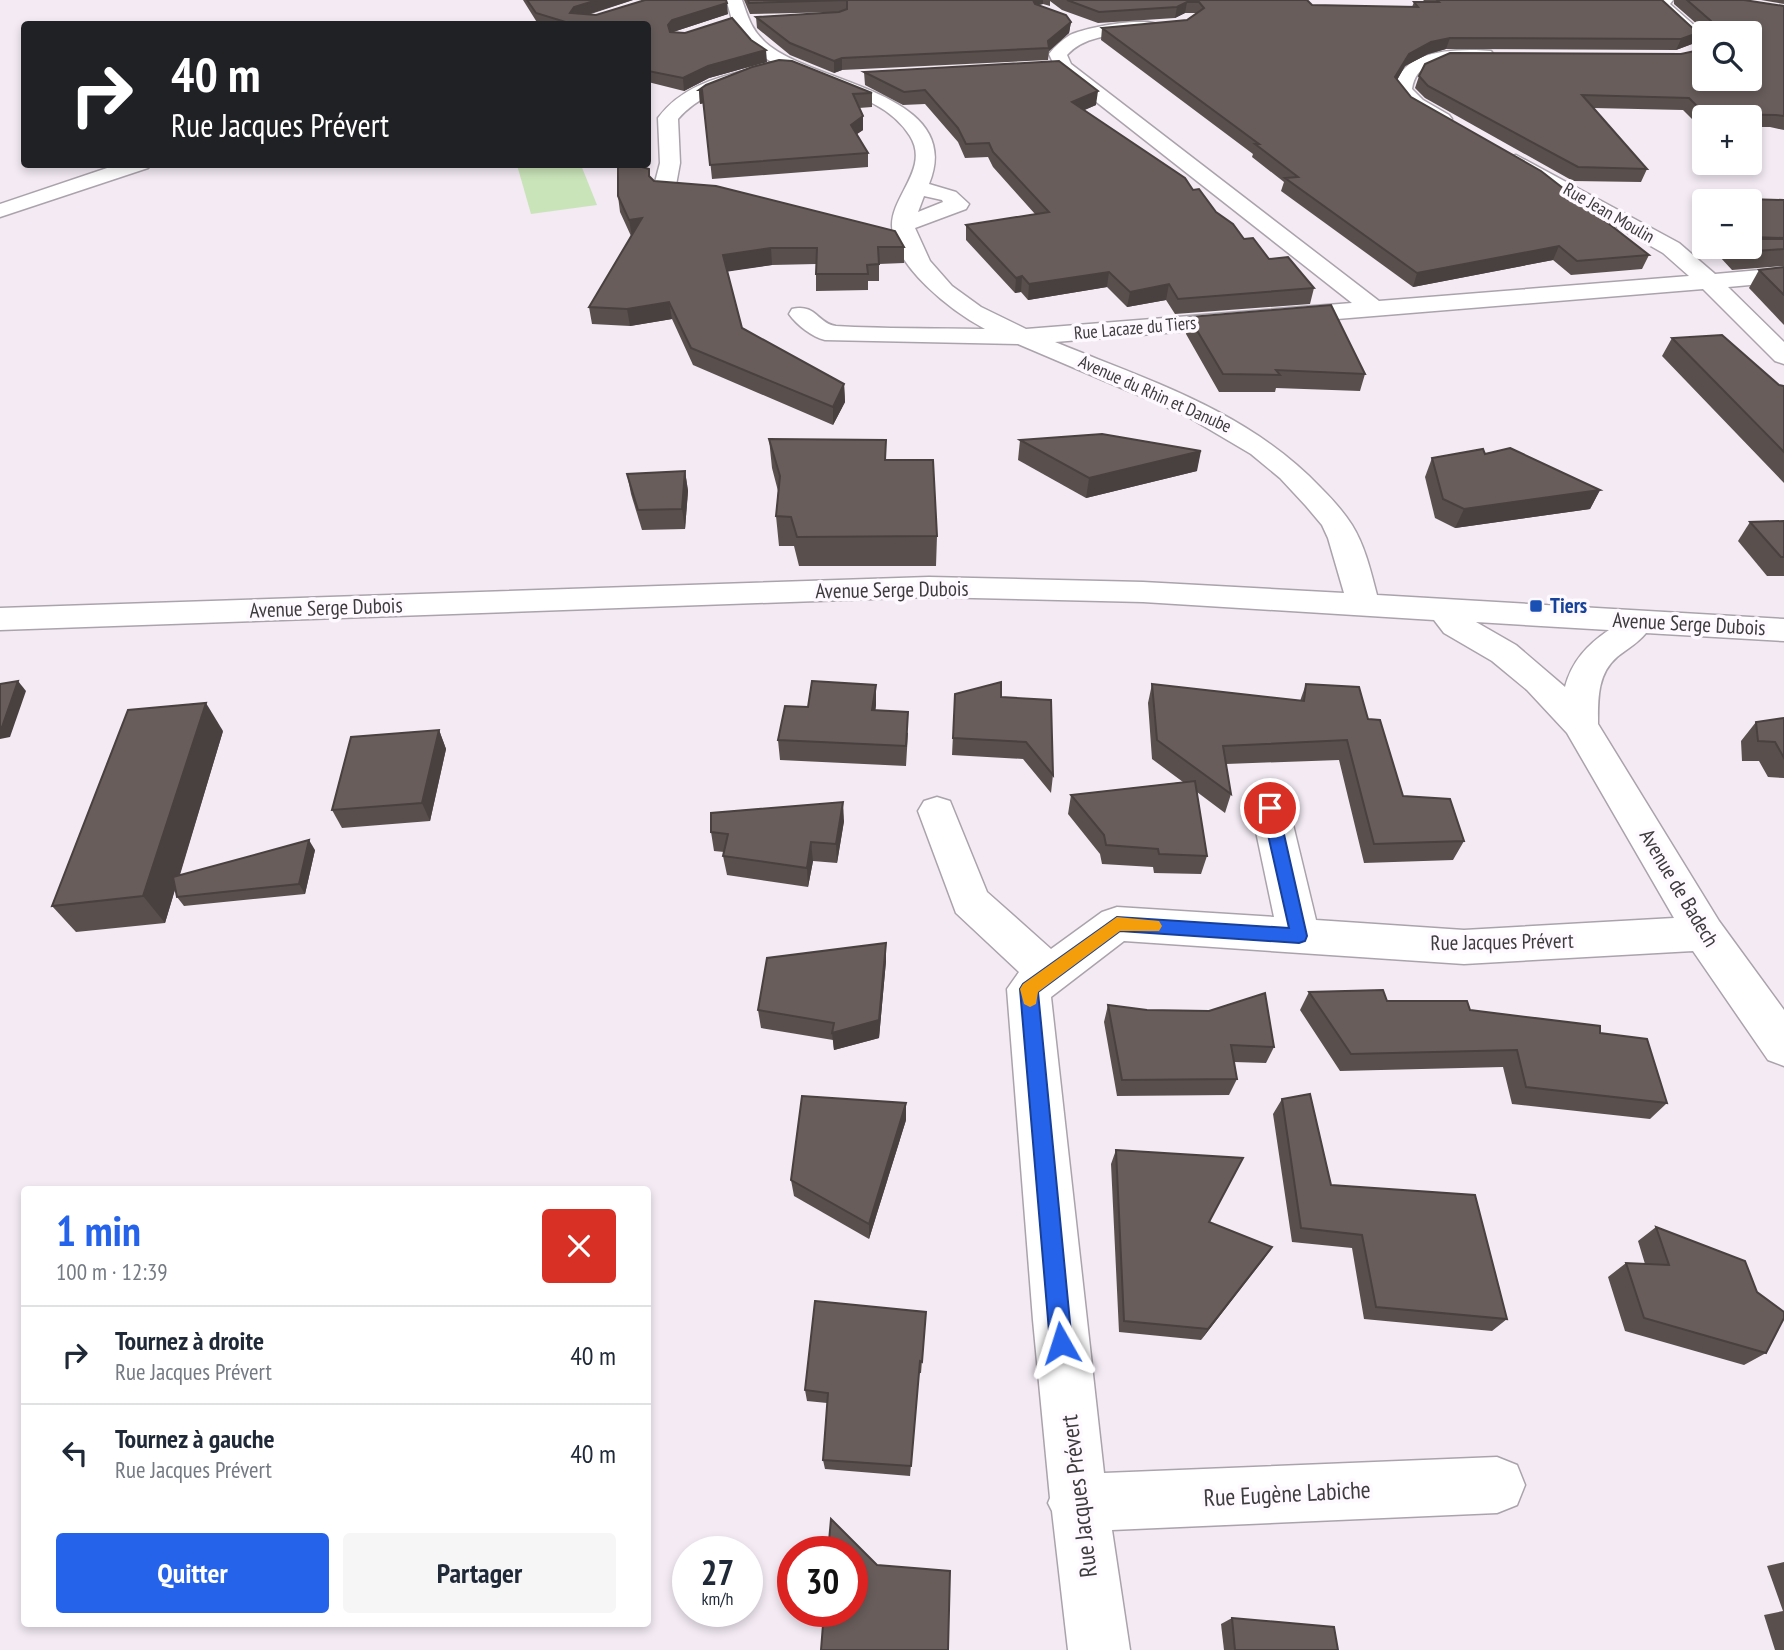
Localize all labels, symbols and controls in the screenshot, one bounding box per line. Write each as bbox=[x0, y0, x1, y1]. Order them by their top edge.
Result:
map controls bbox=[1692, 21, 1762, 259]
button: search bbox=[1692, 21, 1762, 91]
text: 40 m bbox=[171, 42, 260, 106]
icon: right bbox=[56, 49, 147, 140]
text: Rue Jacques Prévert bbox=[171, 104, 389, 146]
button: + bbox=[1692, 105, 1762, 175]
street label: Rue Jean Moulin bbox=[1560, 177, 1659, 248]
button: − bbox=[1692, 189, 1762, 259]
street label: Rue Lacaze du Tiers bbox=[1073, 311, 1197, 344]
street label: Avenue du Rhin et Danube bbox=[1075, 350, 1235, 438]
street label: Avenue Serge Dubois bbox=[815, 575, 969, 604]
street label: Avenue Serge Dubois bbox=[249, 591, 403, 624]
place label: Tiers bbox=[1550, 592, 1587, 619]
marker: Tiers bbox=[1528, 598, 1544, 614]
street label: Avenue Serge Dubois bbox=[1612, 606, 1766, 641]
pin bbox=[1240, 778, 1300, 838]
icon: arrive bbox=[1251, 789, 1289, 827]
street label: Avenue de Badech bbox=[1634, 824, 1725, 951]
street label: Rue Jacques Prévert bbox=[1430, 927, 1574, 956]
text: 1 min bbox=[56, 1203, 141, 1258]
button: close bbox=[542, 1209, 616, 1283]
text: 100 m · 12:39 bbox=[56, 1257, 168, 1286]
position arrow bbox=[1024, 1306, 1098, 1380]
text: Tournez à droite bbox=[115, 1324, 264, 1357]
icon: right bbox=[56, 1336, 94, 1374]
text: 40 m bbox=[570, 1339, 616, 1372]
text: Rue Jacques Prévert bbox=[115, 1357, 272, 1386]
street label: Rue Jacques Prévert bbox=[1053, 1413, 1104, 1579]
text: Tournez à gauche bbox=[115, 1422, 275, 1455]
icon: left bbox=[56, 1434, 94, 1472]
text: 40 m bbox=[570, 1437, 616, 1470]
text: Rue Jacques Prévert bbox=[115, 1455, 272, 1484]
street label: Rue Eugène Labiche bbox=[1203, 1474, 1371, 1513]
button: Quitter bbox=[56, 1533, 329, 1613]
button: Partager bbox=[343, 1533, 616, 1613]
speed limit sign: 30 bbox=[777, 1536, 868, 1627]
text: 27 bbox=[701, 1549, 734, 1595]
text: km/h bbox=[702, 1587, 733, 1610]

